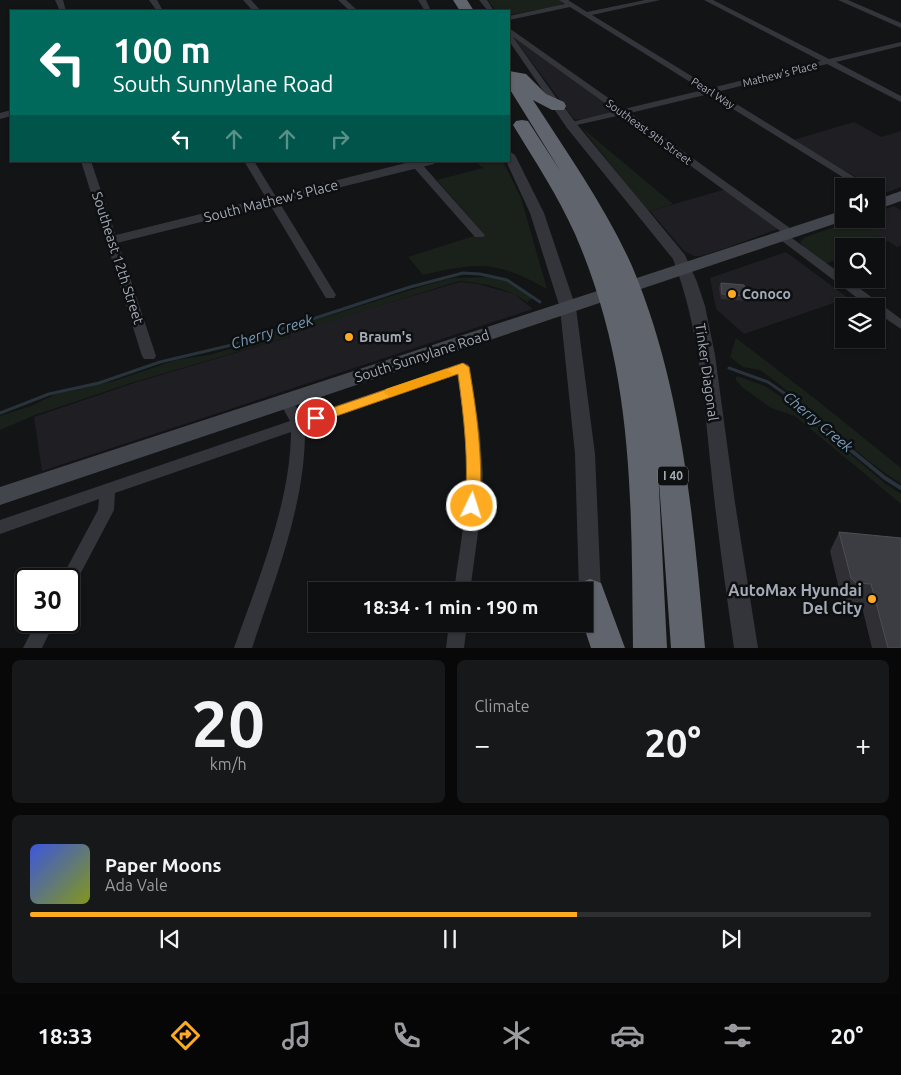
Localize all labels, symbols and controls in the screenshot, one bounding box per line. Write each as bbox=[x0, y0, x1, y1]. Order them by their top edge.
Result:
icon: left bbox=[30, 30, 95, 95]
text: 100 m bbox=[113, 30, 211, 70]
street label: Mathew's Place bbox=[741, 59, 819, 89]
text: South Sunnylane Road bbox=[113, 71, 333, 96]
street label: Pearl Way bbox=[689, 75, 737, 111]
street label: Southeast 9th Street bbox=[604, 97, 695, 167]
icon: left bbox=[167, 125, 195, 153]
icon: ahead bbox=[220, 125, 248, 153]
icon: ahead bbox=[273, 125, 301, 153]
icon: right bbox=[326, 125, 354, 153]
street label: South Mathew's Place bbox=[202, 177, 340, 225]
map controls bbox=[835, 178, 885, 348]
button: sound bbox=[835, 178, 885, 228]
street label: Southeast 12th Street bbox=[89, 190, 147, 327]
button: search bbox=[835, 238, 885, 288]
place label: Conoco bbox=[742, 286, 791, 302]
marker: Conoco bbox=[726, 288, 738, 300]
button: layers bbox=[835, 298, 885, 348]
water label: Cherry Creek bbox=[229, 311, 315, 352]
street label: Tinker Diagonal bbox=[692, 322, 722, 422]
street label: South Sunnylane Road bbox=[353, 327, 491, 385]
place label: Braum's bbox=[359, 329, 412, 345]
marker: Braum's bbox=[343, 331, 355, 343]
water label: Cherry Creek bbox=[780, 388, 857, 456]
pin bbox=[295, 397, 337, 439]
icon: arrive bbox=[302, 404, 330, 432]
road number: I 40 bbox=[658, 466, 688, 486]
position arrow bbox=[445, 479, 497, 531]
speed limit sign: 30 bbox=[15, 568, 80, 633]
place label: AutoMax Hyundai Del City bbox=[728, 581, 862, 617]
marker: AutoMax Hyundai Del City bbox=[866, 593, 878, 605]
text: 18:34 · 1 min · 190 m bbox=[363, 596, 538, 618]
text: 20 bbox=[192, 686, 265, 759]
text: Climate bbox=[475, 697, 530, 715]
text: 20° bbox=[645, 722, 701, 764]
text: − bbox=[475, 729, 490, 760]
text: + bbox=[855, 729, 871, 760]
text: km/h bbox=[210, 755, 247, 773]
text: Paper Moons bbox=[105, 854, 222, 876]
text: Ada Vale bbox=[105, 876, 168, 894]
icon: previous bbox=[156, 925, 184, 953]
icon: pause bbox=[436, 925, 464, 953]
icon: next bbox=[717, 925, 745, 953]
icon: directions bbox=[168, 1018, 203, 1053]
icon: music bbox=[279, 1018, 314, 1053]
icon: phone bbox=[389, 1018, 424, 1053]
icon: climate bbox=[499, 1018, 534, 1053]
icon: car bbox=[610, 1018, 645, 1053]
icon: filters bbox=[720, 1018, 755, 1053]
text: 18:33 bbox=[38, 1023, 93, 1048]
text: 20° bbox=[831, 1023, 863, 1048]

